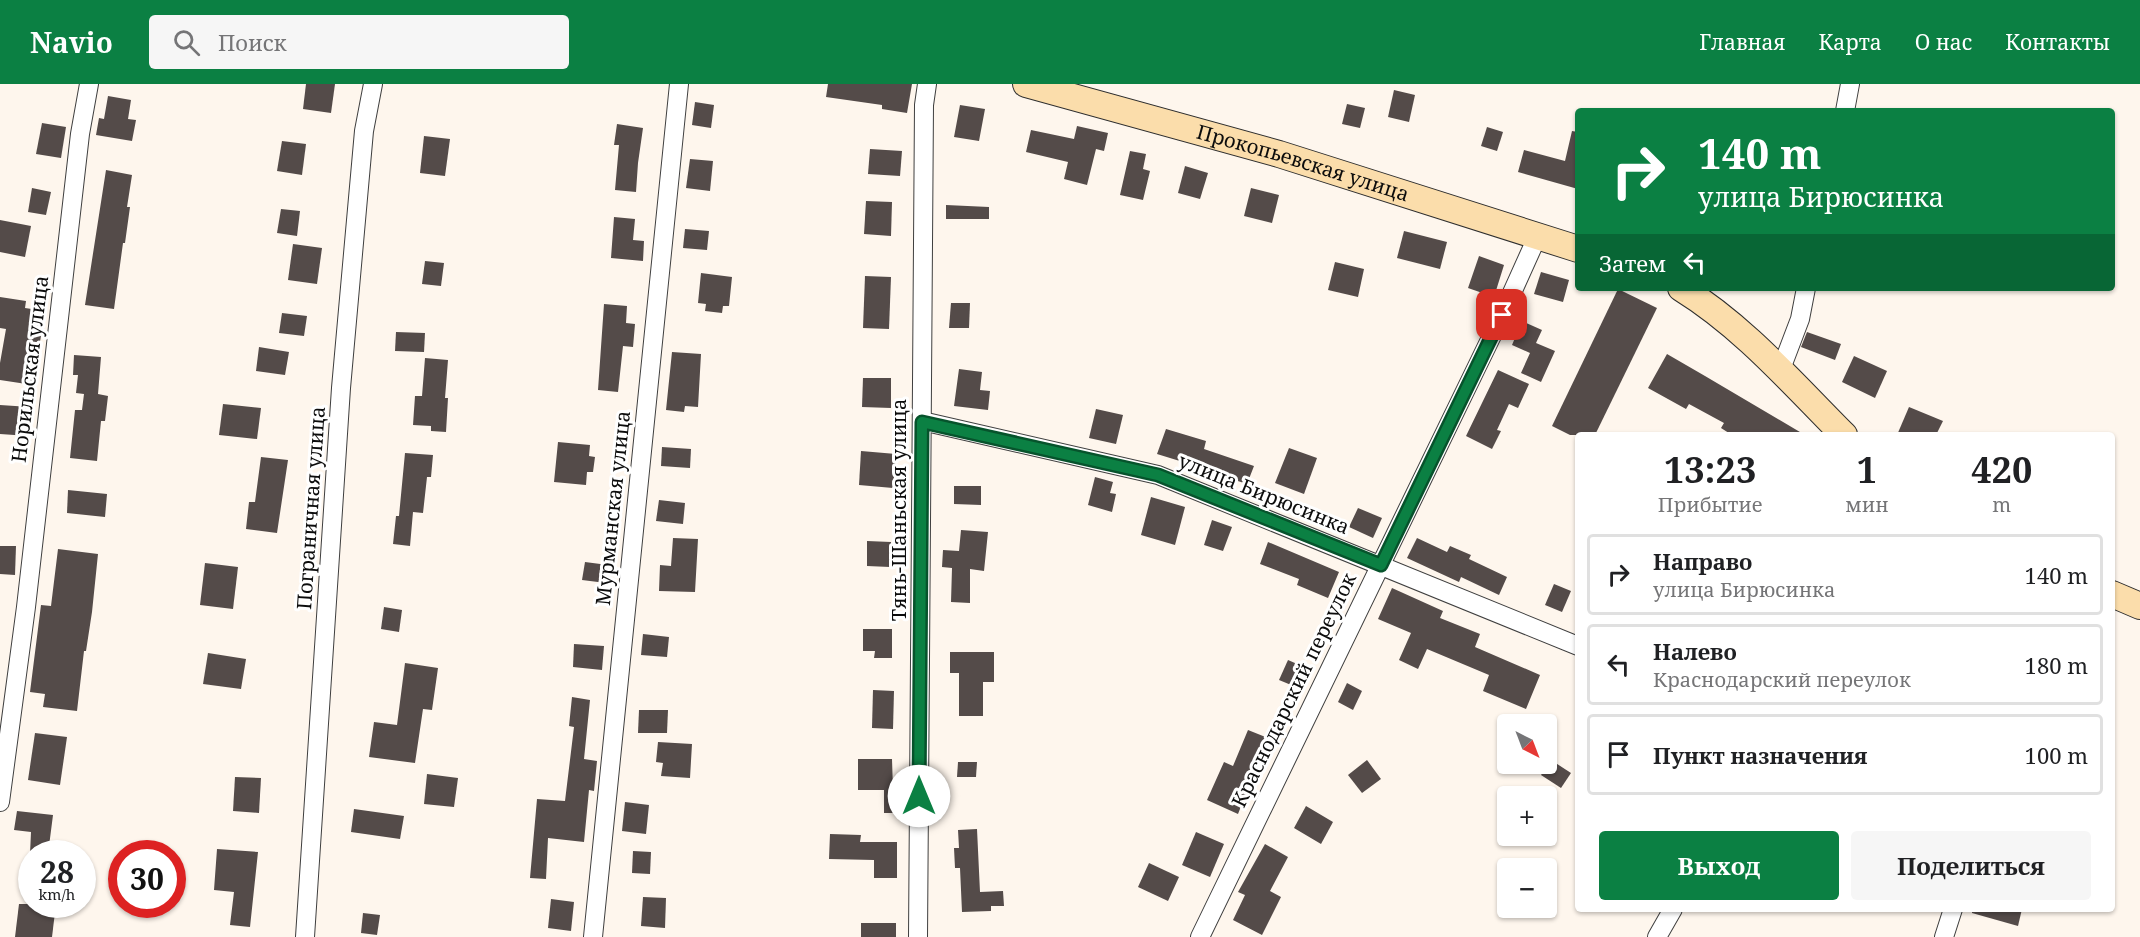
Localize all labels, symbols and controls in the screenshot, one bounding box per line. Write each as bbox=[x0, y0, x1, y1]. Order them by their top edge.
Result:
search box bbox=[149, 15, 569, 69]
text: Navio bbox=[30, 23, 113, 61]
icon: search bbox=[170, 26, 203, 59]
text: Поиск bbox=[218, 27, 287, 57]
text: Главная bbox=[1699, 28, 1786, 56]
text: Карта bbox=[1819, 28, 1882, 56]
text: О нас bbox=[1915, 28, 1972, 56]
text: Контакты bbox=[2005, 28, 2110, 56]
street label: Прокопьевская улица bbox=[1194, 118, 1413, 208]
text: 140 m bbox=[1698, 124, 1822, 181]
icon: right bbox=[1599, 132, 1677, 210]
text: улица Бирюсинка bbox=[1698, 178, 1944, 215]
icon: left bbox=[1678, 246, 1711, 279]
text: Затем bbox=[1599, 248, 1666, 278]
street label: Норильская улица bbox=[5, 274, 54, 464]
pin bbox=[1476, 289, 1527, 340]
icon: arrive bbox=[1485, 298, 1518, 331]
street label: Тянь-Шаньская улица bbox=[885, 399, 912, 621]
street label: Пограничная улица bbox=[290, 405, 331, 610]
street label: Мурманская улица bbox=[589, 409, 636, 607]
text: 13:23 bbox=[1664, 445, 1756, 494]
text: 1 bbox=[1857, 445, 1877, 494]
text: 420 bbox=[1971, 445, 2032, 494]
street label: улица Бирюсинка bbox=[1175, 447, 1354, 540]
text: Прибытие bbox=[1658, 491, 1763, 518]
text: мин bbox=[1845, 491, 1889, 518]
text: m bbox=[1992, 491, 2011, 518]
text: Направо bbox=[1653, 546, 1752, 576]
icon: right bbox=[1602, 558, 1635, 591]
text: 140 m bbox=[2025, 560, 2088, 590]
street label: Краснодарский переулок bbox=[1225, 568, 1362, 812]
text: улица Бирюсинка bbox=[1653, 576, 1835, 603]
text: Налево bbox=[1653, 636, 1737, 666]
icon: left bbox=[1602, 648, 1635, 681]
text: 180 m bbox=[2025, 650, 2088, 680]
text: Краснодарский переулок bbox=[1653, 666, 1911, 693]
north arrow bbox=[1497, 714, 1557, 774]
map controls bbox=[1497, 714, 1557, 918]
icon: arrive bbox=[1602, 738, 1635, 771]
text: Пункт назначения bbox=[1653, 740, 1867, 770]
text: 100 m bbox=[2025, 740, 2088, 770]
position arrow bbox=[887, 764, 951, 828]
button: + bbox=[1497, 786, 1557, 846]
button: Выход bbox=[1599, 831, 1839, 900]
button: Поделиться bbox=[1851, 831, 2091, 900]
speed limit sign: 30 bbox=[108, 840, 186, 918]
text: 28 bbox=[40, 851, 74, 892]
button: − bbox=[1497, 858, 1557, 918]
text: km/h bbox=[39, 884, 75, 904]

